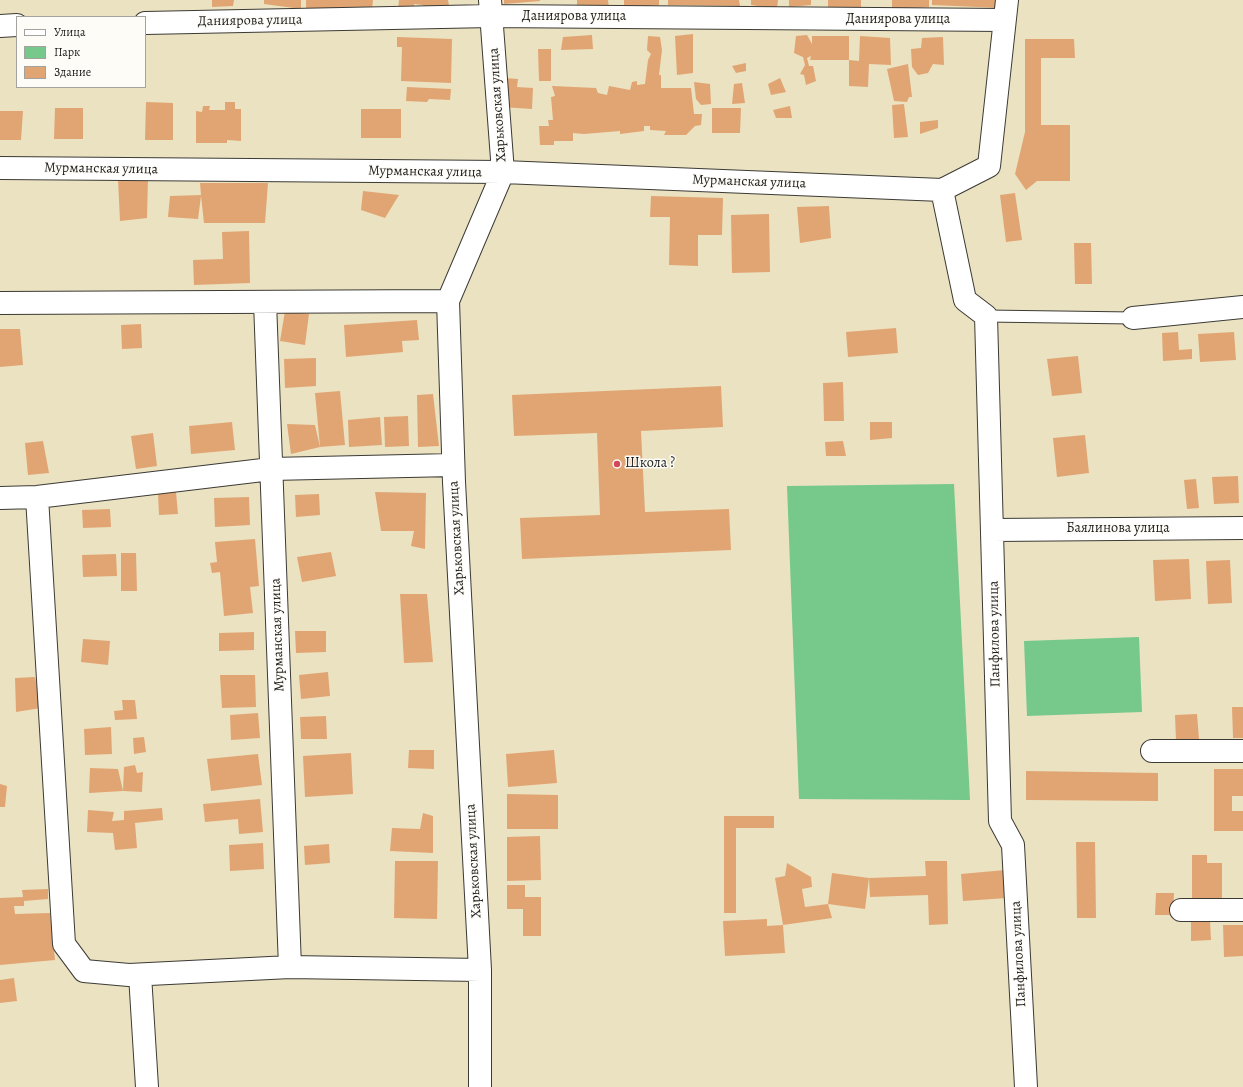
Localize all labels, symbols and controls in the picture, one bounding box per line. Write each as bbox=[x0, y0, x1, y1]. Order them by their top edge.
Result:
street label: Даниярова улица bbox=[522, 9, 626, 25]
street label: Даниярова улица bbox=[198, 12, 302, 30]
street label: Даниярова улица bbox=[846, 12, 950, 28]
legend bbox=[16, 16, 146, 88]
text: Улица bbox=[54, 24, 85, 40]
text: Парк bbox=[54, 44, 80, 60]
street label: Харьковская улица bbox=[486, 47, 510, 163]
text: Здание bbox=[54, 64, 91, 80]
street label: Мурманская улица bbox=[44, 160, 158, 178]
street label: Мурманская улица bbox=[368, 163, 482, 181]
street label: Мурманская улица bbox=[692, 172, 806, 192]
place label: Школа ? bbox=[625, 456, 675, 472]
marker: Школа ? bbox=[612, 459, 622, 469]
street label: Харьковская улица bbox=[446, 480, 468, 596]
street label: Баялинова улица bbox=[1066, 521, 1170, 537]
street label: Мурманская улица bbox=[268, 578, 288, 692]
street label: Панфилова улица bbox=[986, 581, 1004, 687]
street label: Харьковская улица bbox=[463, 803, 485, 919]
street label: Панфилова улица bbox=[1008, 900, 1030, 1008]

